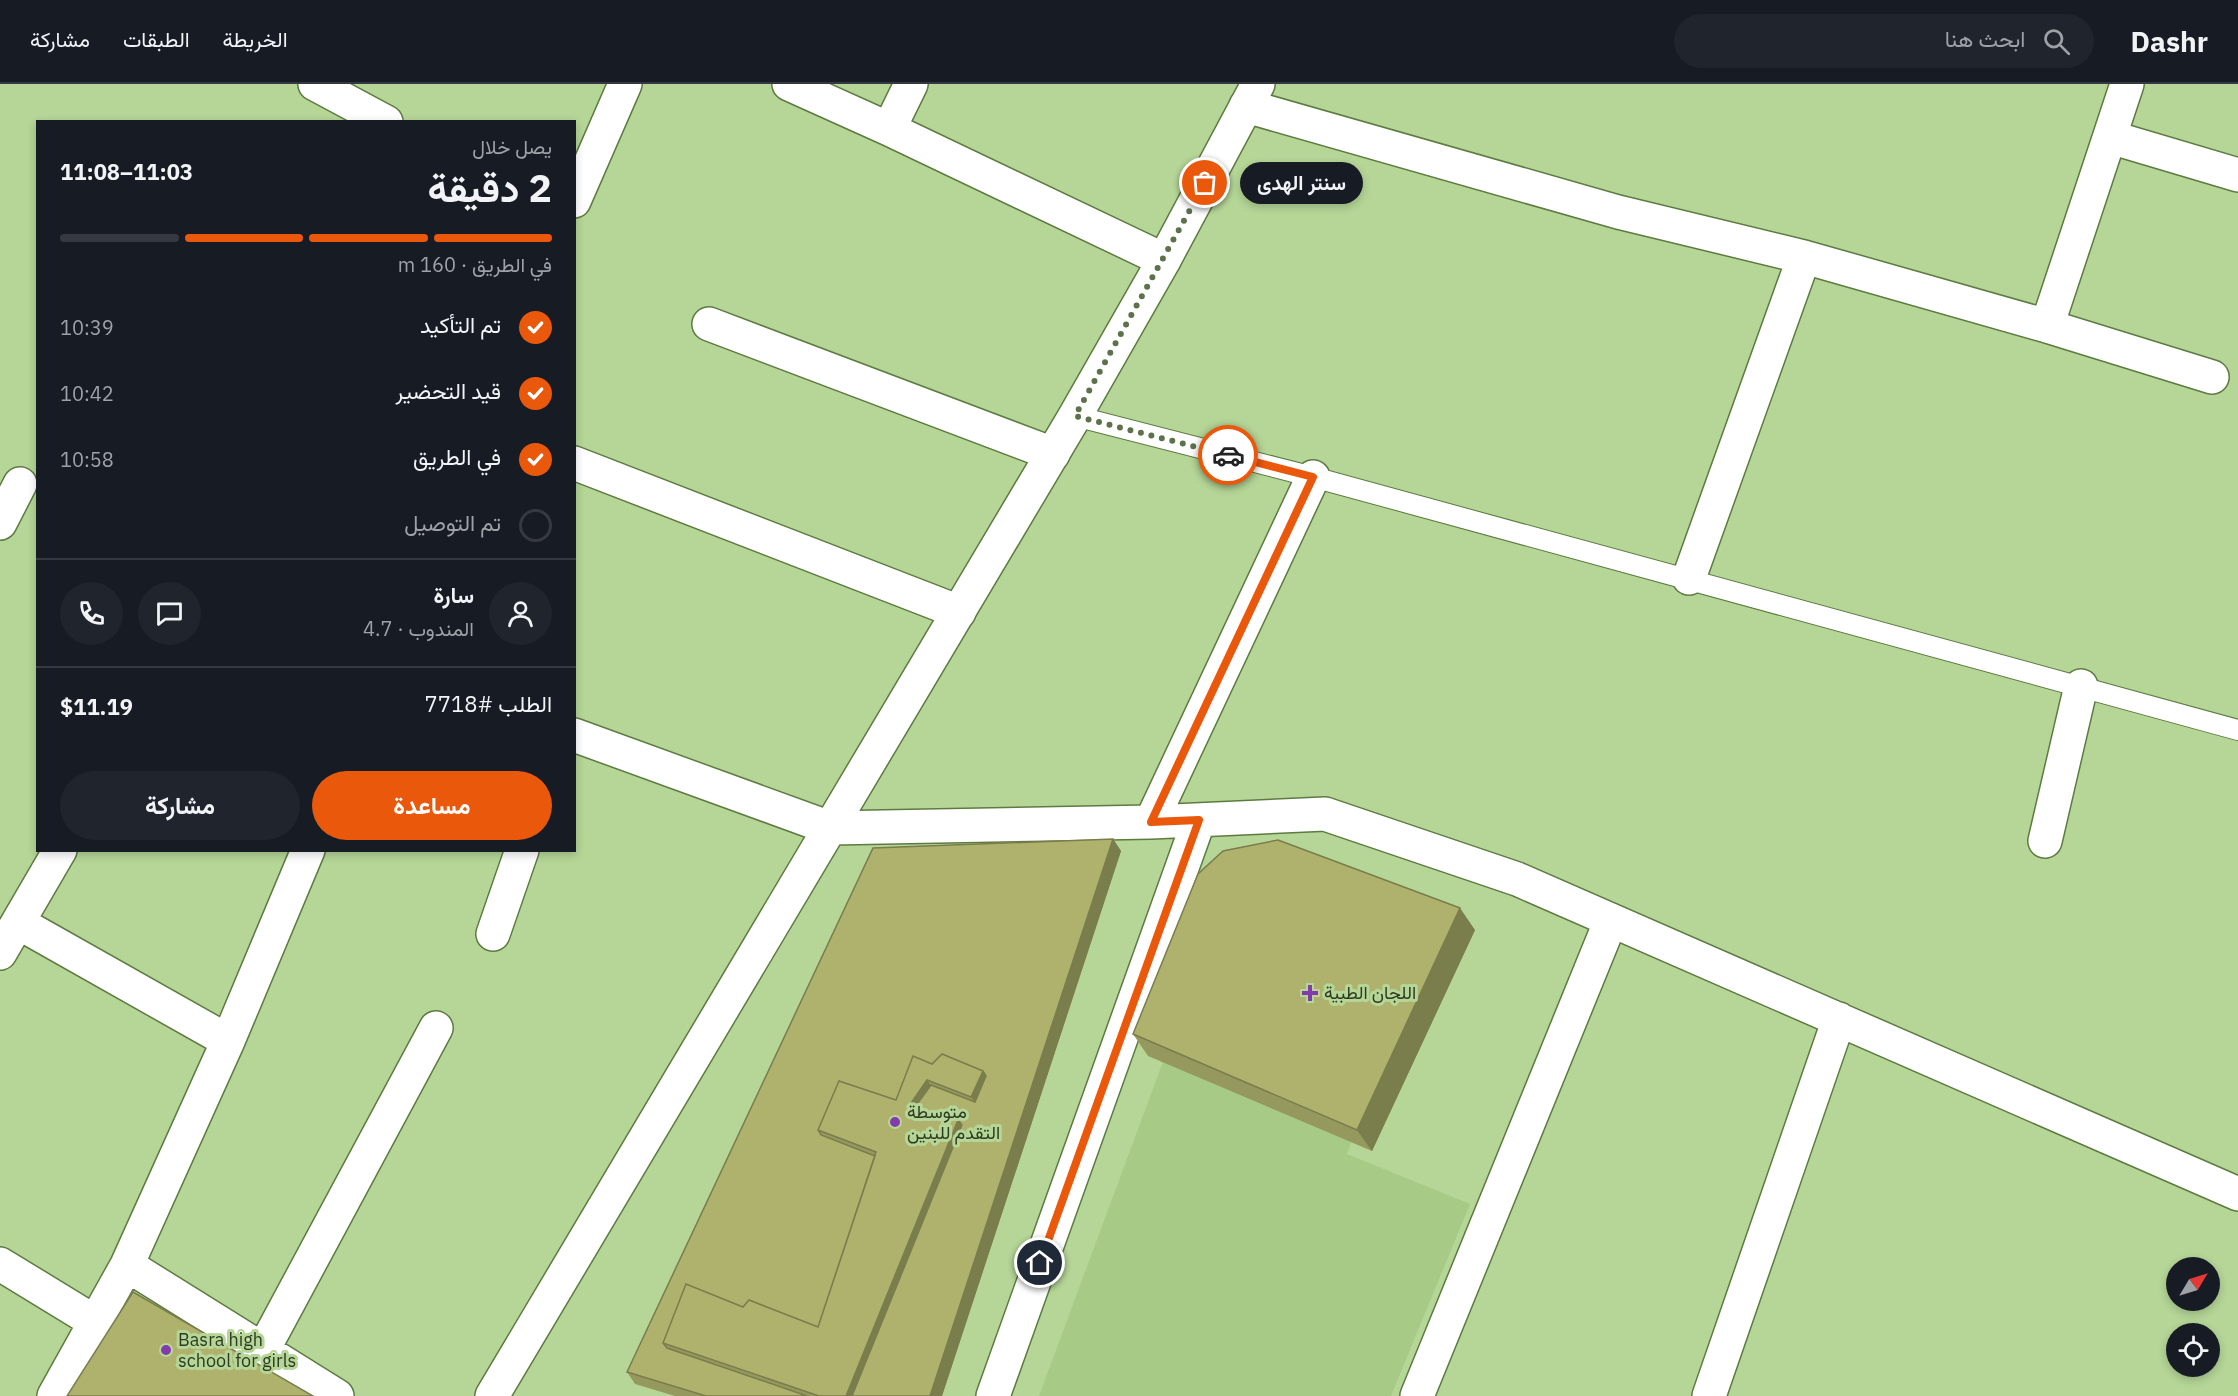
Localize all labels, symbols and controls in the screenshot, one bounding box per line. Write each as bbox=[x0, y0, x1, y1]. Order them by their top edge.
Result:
search box bbox=[1674, 14, 2094, 68]
text: Dashr bbox=[2130, 23, 2208, 60]
text: ابحث هنا bbox=[1945, 24, 2025, 53]
text: مشاركة bbox=[30, 25, 90, 53]
text: الطبقات bbox=[123, 25, 190, 53]
text: الخريطة bbox=[223, 25, 288, 53]
icon: search bbox=[2040, 25, 2073, 58]
text: يصل خلال bbox=[472, 133, 552, 160]
text: 11:03–11:08 bbox=[60, 157, 193, 186]
pin bbox=[1179, 157, 1230, 208]
text: 2 دقيقة bbox=[427, 162, 552, 213]
callout: سنتر الهدى bbox=[1241, 162, 1364, 204]
icon: bag bbox=[1188, 166, 1221, 199]
text: سنتر الهدى bbox=[1257, 169, 1346, 196]
text: في الطريق · 160 m bbox=[398, 251, 552, 278]
text: تم التأكيد bbox=[420, 310, 501, 339]
icon: check bbox=[519, 311, 552, 344]
text: 10:39 bbox=[60, 314, 114, 341]
text: قيد التحضير bbox=[396, 376, 501, 405]
icon: check bbox=[519, 377, 552, 410]
text: 10:42 bbox=[60, 380, 114, 407]
courier bbox=[1198, 425, 1258, 485]
icon: car bbox=[1212, 439, 1245, 472]
text: في الطريق bbox=[413, 442, 501, 471]
icon: check bbox=[519, 443, 552, 476]
text: 10:58 bbox=[60, 446, 114, 473]
text: تم التوصيل bbox=[404, 508, 501, 537]
text: سارة bbox=[433, 580, 474, 609]
button: phone bbox=[60, 582, 123, 645]
button: chat bbox=[138, 582, 201, 645]
button: person bbox=[489, 582, 552, 645]
text: المندوب · 4.7 bbox=[363, 615, 474, 642]
text: الطلب #7718 bbox=[425, 689, 552, 718]
text: $11.19 bbox=[60, 692, 133, 721]
button: مشاركة bbox=[60, 771, 300, 840]
button: مساعدة bbox=[312, 771, 552, 840]
place label: اللجان الطبية bbox=[1324, 981, 1416, 1004]
marker: اللجان الطبية bbox=[1301, 984, 1319, 1002]
place label: متوسطة التقدم للبنين bbox=[907, 1100, 1000, 1145]
marker: متوسطة التقدم للبنين bbox=[888, 1115, 902, 1129]
pin bbox=[1014, 1237, 1065, 1288]
icon: home bbox=[1023, 1246, 1056, 1279]
north arrow bbox=[2166, 1257, 2220, 1311]
map controls bbox=[2166, 1257, 2220, 1377]
button: locate bbox=[2166, 1323, 2220, 1377]
place label: Basra high school for girls bbox=[178, 1328, 296, 1372]
marker: Basra high school for girls bbox=[159, 1343, 173, 1357]

